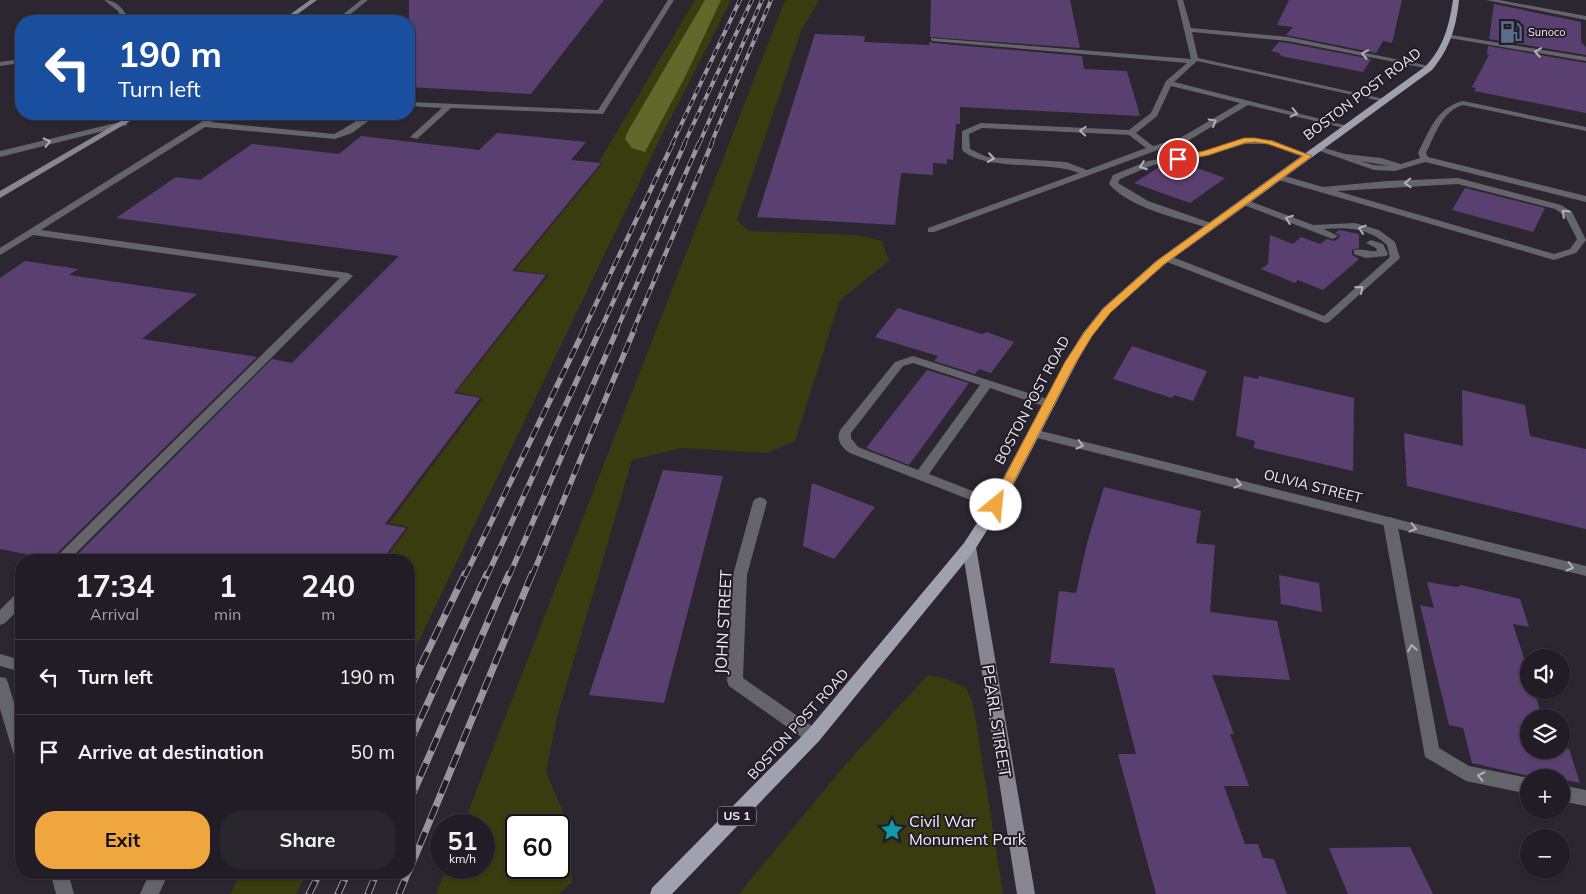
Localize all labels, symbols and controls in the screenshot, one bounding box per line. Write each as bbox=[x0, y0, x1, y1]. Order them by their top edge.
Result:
fuel station icon: Sunoco bbox=[1498, 19, 1524, 45]
place label: Sunoco bbox=[1528, 25, 1566, 39]
text: 190 m bbox=[118, 32, 222, 76]
icon: left bbox=[35, 35, 100, 100]
street label: BOSTON POST ROAD bbox=[1299, 44, 1425, 144]
one-way arrow bbox=[1533, 47, 1542, 57]
one-way arrow bbox=[1360, 49, 1369, 60]
text: Turn left bbox=[118, 75, 201, 103]
one-way arrow bbox=[1290, 107, 1299, 118]
one-way arrow bbox=[1207, 119, 1216, 129]
one-way arrow bbox=[1078, 125, 1086, 136]
one-way arrow bbox=[43, 137, 52, 148]
pin bbox=[1157, 138, 1199, 180]
icon: arrive bbox=[1164, 145, 1192, 173]
one-way arrow bbox=[986, 153, 995, 163]
one-way arrow bbox=[1139, 160, 1148, 170]
one-way arrow bbox=[1404, 178, 1412, 188]
one-way arrow bbox=[1562, 210, 1571, 219]
one-way arrow bbox=[1285, 215, 1294, 225]
one-way arrow bbox=[1358, 224, 1367, 234]
one-way arrow bbox=[1354, 286, 1363, 295]
street label: BOSTON POST ROAD bbox=[990, 333, 1074, 467]
one-way arrow bbox=[1076, 439, 1085, 450]
street label: OLIVIA STREET bbox=[1262, 465, 1365, 507]
position arrow bbox=[969, 478, 1021, 530]
one-way arrow bbox=[1234, 478, 1243, 489]
one-way arrow bbox=[1408, 522, 1417, 533]
one-way arrow bbox=[1566, 561, 1575, 572]
text: 17:34 bbox=[75, 567, 154, 605]
text: 1 bbox=[219, 567, 237, 605]
text: 240 bbox=[301, 567, 355, 605]
street label: JOHN STREET bbox=[710, 569, 736, 675]
text: Arrival bbox=[90, 604, 139, 624]
text: min bbox=[214, 604, 241, 624]
text: m bbox=[321, 604, 335, 624]
one-way arrow bbox=[1408, 643, 1418, 652]
map controls bbox=[1520, 649, 1570, 879]
button: sound bbox=[1520, 649, 1570, 699]
icon: left bbox=[35, 663, 63, 691]
street label: PEARL STREET bbox=[978, 663, 1016, 779]
text: Turn left bbox=[78, 665, 153, 689]
text: 190 m bbox=[339, 665, 395, 689]
street label: BOSTON POST ROAD bbox=[743, 665, 853, 783]
button: layers bbox=[1520, 709, 1570, 759]
icon: arrive bbox=[35, 738, 63, 766]
text: Arrive at destination bbox=[78, 740, 264, 764]
text: 50 m bbox=[351, 740, 395, 764]
button: + bbox=[1520, 769, 1570, 819]
one-way arrow bbox=[1477, 772, 1485, 782]
road number: US 1 bbox=[718, 806, 756, 826]
button: Exit bbox=[35, 811, 210, 869]
button: Share bbox=[220, 811, 395, 869]
place label: Civil War Monument Park bbox=[909, 811, 1027, 849]
speed limit sign: 60 bbox=[505, 814, 570, 879]
place icon: Civil War Monument Park bbox=[879, 817, 905, 843]
text: 51 bbox=[447, 825, 478, 856]
button: − bbox=[1520, 829, 1570, 879]
text: km/h bbox=[449, 851, 476, 866]

